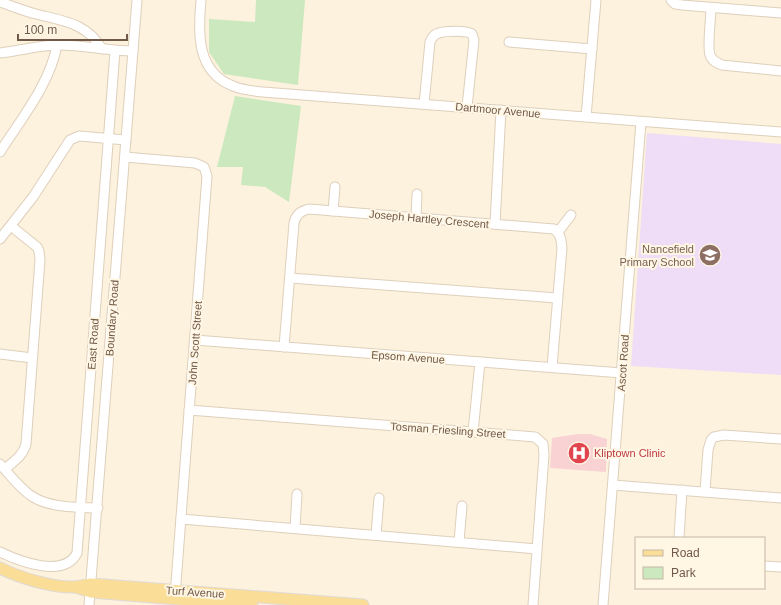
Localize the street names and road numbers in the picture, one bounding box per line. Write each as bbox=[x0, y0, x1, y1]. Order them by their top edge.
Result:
street label: Dartmoor Avenue bbox=[455, 100, 541, 120]
street label: Joseph Hartley Crescent bbox=[368, 208, 490, 230]
street label: Boundary Road bbox=[103, 279, 121, 357]
street label: John Scott Street bbox=[186, 300, 204, 386]
street label: East Road bbox=[85, 318, 101, 370]
street label: Ascot Road bbox=[615, 334, 631, 392]
street label: Epsom Avenue bbox=[371, 348, 445, 366]
street label: Tosman Friesling Street bbox=[390, 420, 506, 440]
street label: Turf Avenue bbox=[165, 584, 225, 600]

